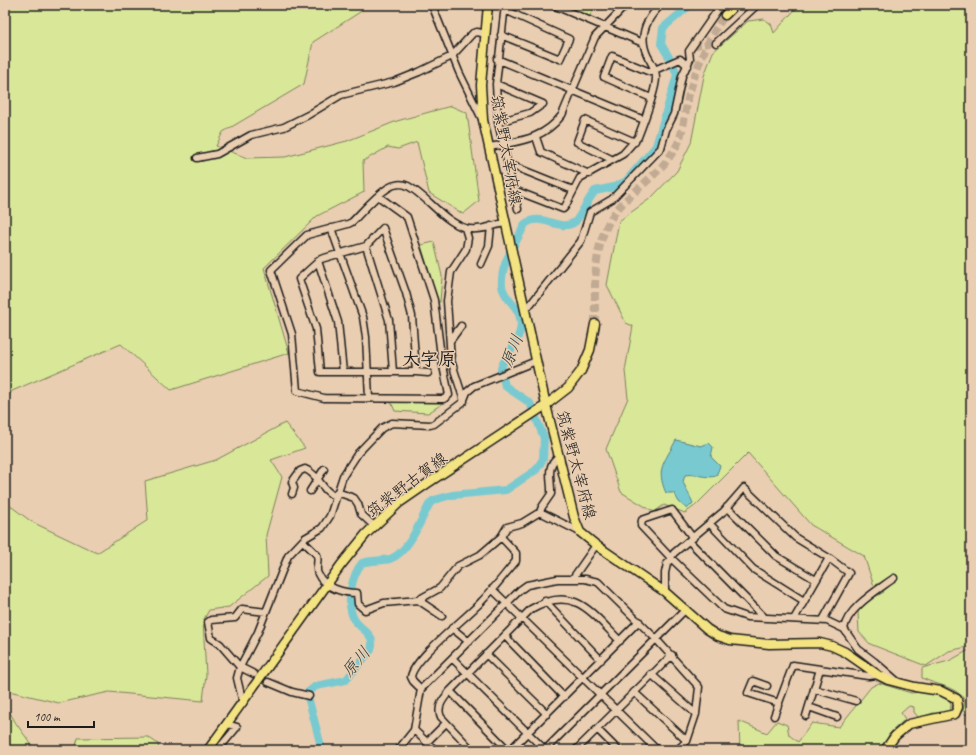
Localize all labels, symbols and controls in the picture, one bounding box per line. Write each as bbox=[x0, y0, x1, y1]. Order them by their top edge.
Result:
street label: 筑紫野太宰府線 bbox=[486, 93, 526, 207]
water label: 原川 bbox=[496, 331, 528, 371]
district label: 大字原 bbox=[402, 348, 456, 370]
street label: 筑紫野太宰府線 bbox=[552, 408, 600, 522]
street label: 筑紫野古賀線 bbox=[363, 448, 451, 522]
water label: 原川 bbox=[337, 642, 375, 682]
scale bar bbox=[28, 703, 94, 729]
text: 100 m bbox=[34, 709, 61, 725]

